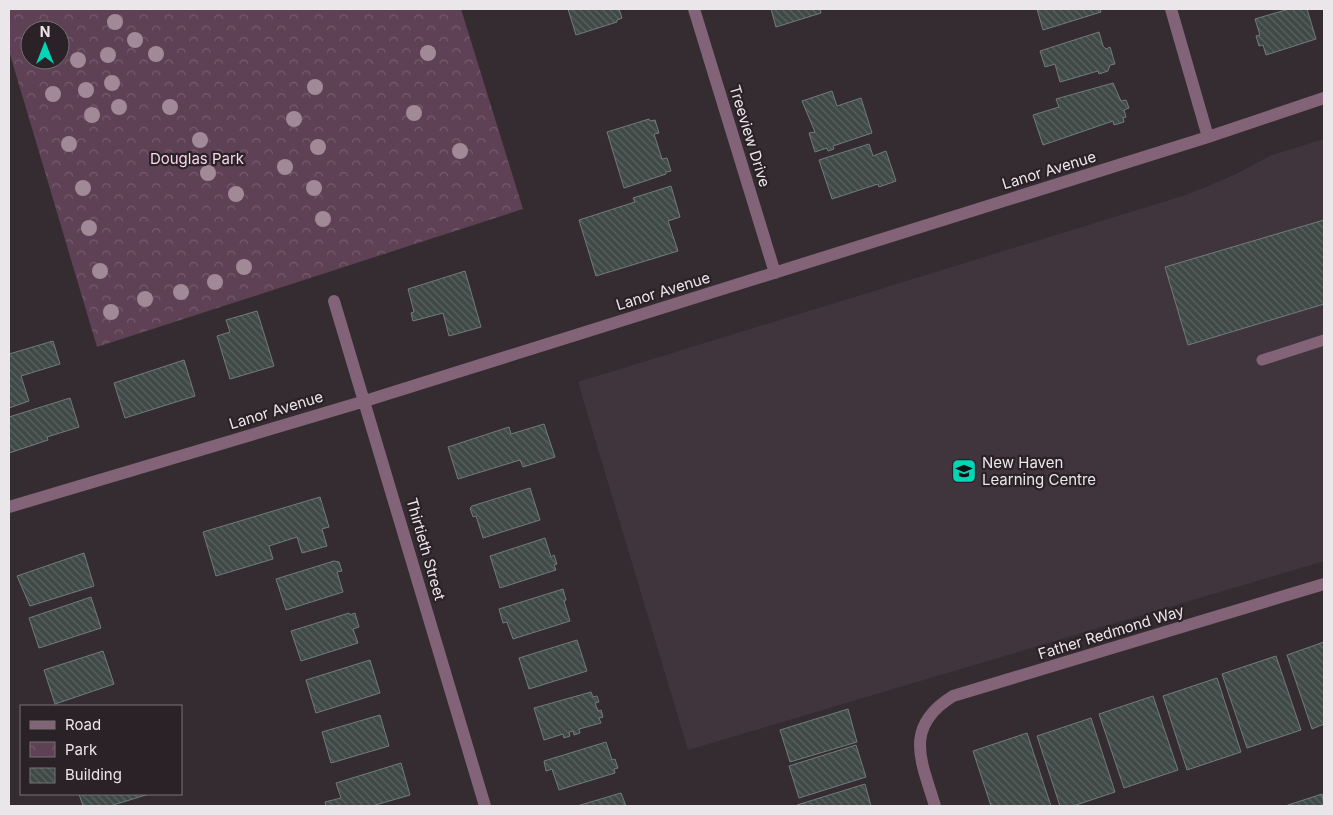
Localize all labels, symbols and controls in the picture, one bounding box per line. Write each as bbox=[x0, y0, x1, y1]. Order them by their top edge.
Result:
north arrow bbox=[20, 20, 70, 70]
text: N bbox=[40, 23, 50, 40]
street label: Treeview Drive bbox=[725, 83, 775, 189]
street label: Lanor Avenue bbox=[1000, 147, 1098, 193]
park label: Douglas Park bbox=[150, 149, 245, 168]
street label: Lanor Avenue bbox=[614, 268, 712, 314]
street label: Lanor Avenue bbox=[227, 387, 325, 433]
place label: New Haven Learning Centre bbox=[982, 453, 1096, 489]
school or university icon: New Haven Learning Centre bbox=[951, 458, 977, 484]
street label: Thirtieth Street bbox=[402, 496, 450, 602]
street label: Father Redmond Way bbox=[1036, 601, 1187, 663]
legend bbox=[20, 705, 182, 795]
text: Road bbox=[65, 715, 101, 734]
text: Park bbox=[65, 740, 98, 759]
text: Building bbox=[65, 765, 122, 784]

